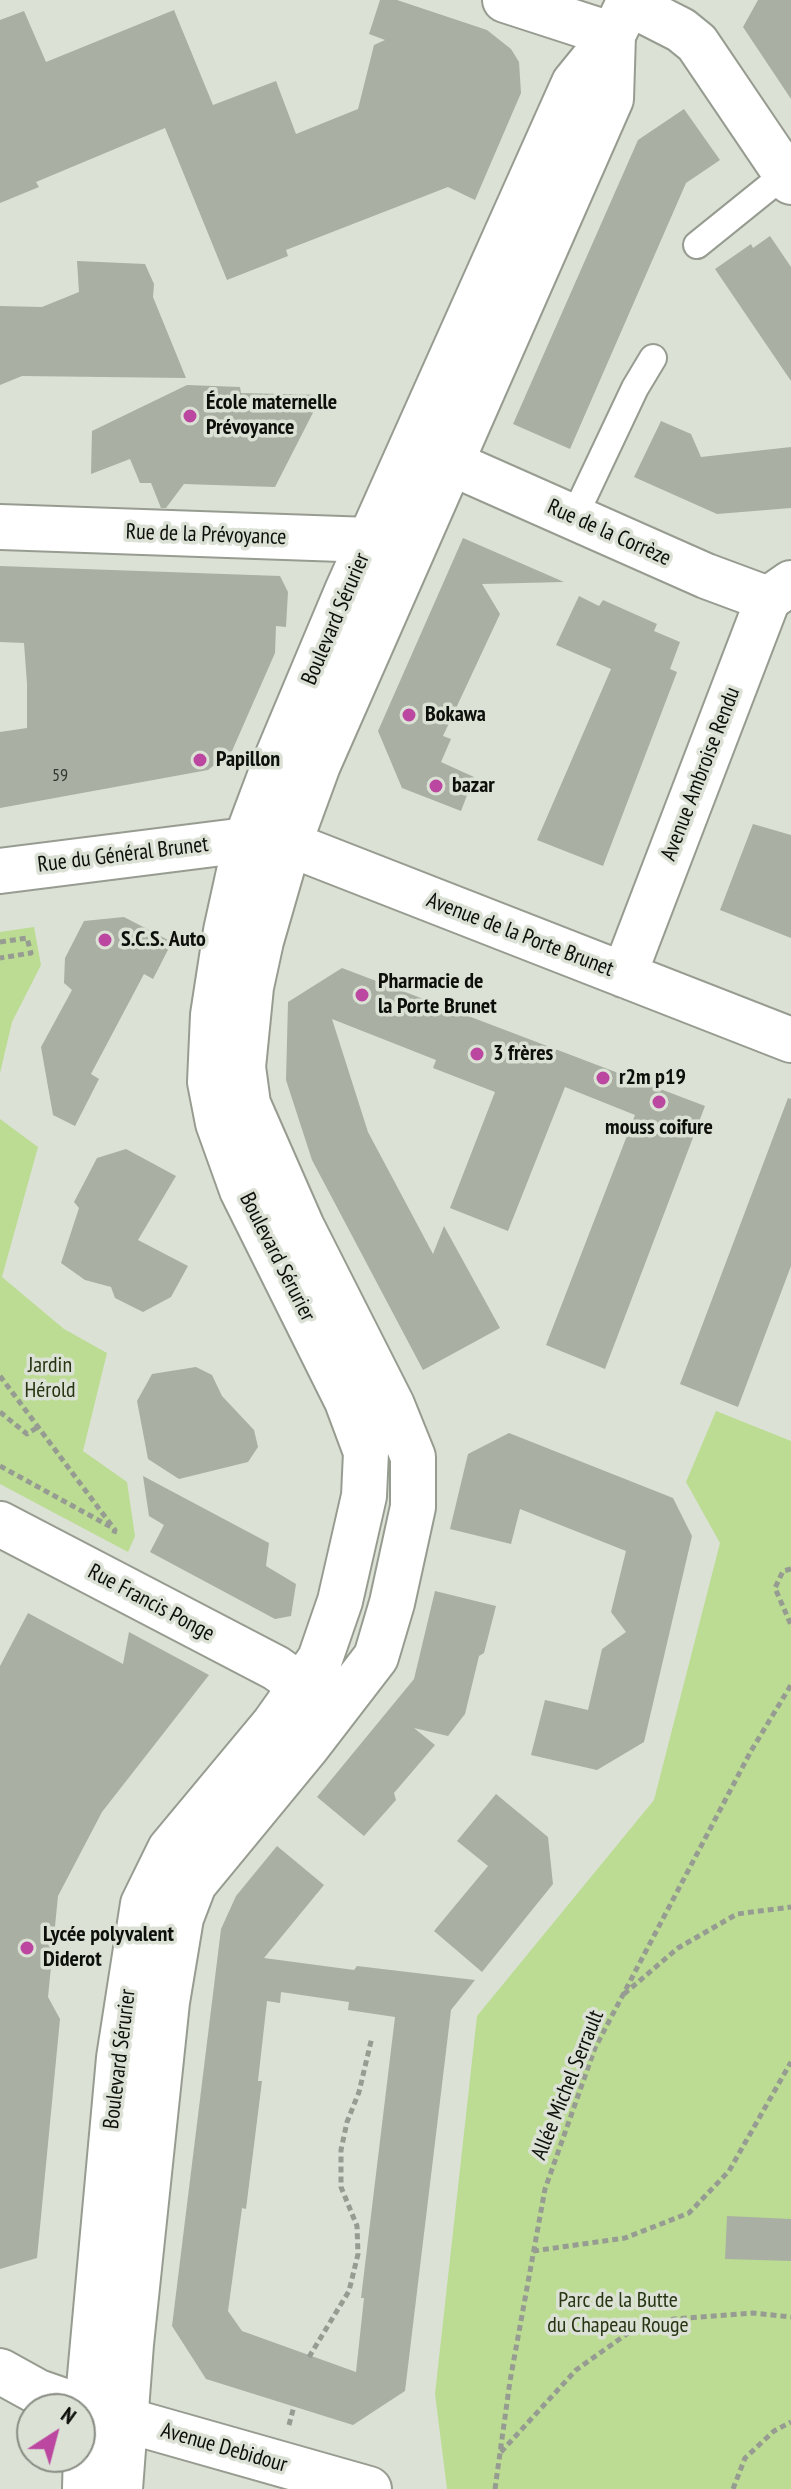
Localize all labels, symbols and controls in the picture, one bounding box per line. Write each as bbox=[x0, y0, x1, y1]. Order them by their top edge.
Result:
place label: École maternelle Prévoyance bbox=[206, 390, 337, 442]
marker: École maternelle Prévoyance bbox=[181, 407, 199, 425]
street label: Rue de la Corrèze bbox=[543, 494, 675, 572]
street label: Rue de la Prévoyance bbox=[125, 519, 287, 551]
street label: Boulevard Sérurier bbox=[296, 549, 376, 689]
street label: Avenue Ambroise Rendu bbox=[656, 684, 746, 864]
place label: Bokawa bbox=[425, 702, 486, 728]
marker: Bokawa bbox=[400, 706, 418, 724]
place label: Papillon bbox=[216, 747, 280, 773]
marker: Papillon bbox=[191, 751, 209, 769]
house number: 59 bbox=[52, 765, 68, 787]
place label: bazar bbox=[452, 773, 495, 799]
marker: bazar bbox=[427, 777, 445, 795]
street label: Rue du Général Brunet bbox=[36, 831, 210, 879]
street label: Avenue de la Porte Brunet bbox=[423, 887, 617, 983]
place label: S.C.S. Auto bbox=[121, 927, 206, 953]
marker: S.C.S. Auto bbox=[96, 931, 114, 949]
place label: Pharmacie de la Porte Brunet bbox=[378, 969, 497, 1020]
marker: Pharmacie de la Porte Brunet bbox=[353, 986, 371, 1004]
place label: 3 frères bbox=[493, 1041, 553, 1067]
marker: 3 frères bbox=[468, 1045, 486, 1063]
place label: r2m p19 bbox=[619, 1065, 686, 1091]
marker: r2m p19 bbox=[594, 1069, 612, 1087]
marker: mouss coifure bbox=[650, 1093, 668, 1111]
place label: mouss coifure bbox=[605, 1115, 713, 1141]
street label: Boulevard Sérurier bbox=[233, 1188, 321, 1326]
park label: Jardin Hérold bbox=[24, 1353, 76, 1404]
street label: Rue Francis Ponge bbox=[83, 1559, 219, 1647]
place label: Lycée polyvalent Diderot bbox=[43, 1922, 174, 1974]
marker: Lycée polyvalent Diderot bbox=[18, 1939, 36, 1957]
street label: Boulevard Sérurier bbox=[98, 1988, 142, 2130]
street label: Allée Michel Serrault bbox=[526, 2007, 610, 2163]
park label: Parc de la Butte du Chapeau Rouge bbox=[547, 2288, 689, 2340]
north arrow bbox=[16, 2393, 96, 2473]
text: N bbox=[56, 2400, 82, 2430]
street label: Avenue Debidour bbox=[158, 2417, 290, 2479]

